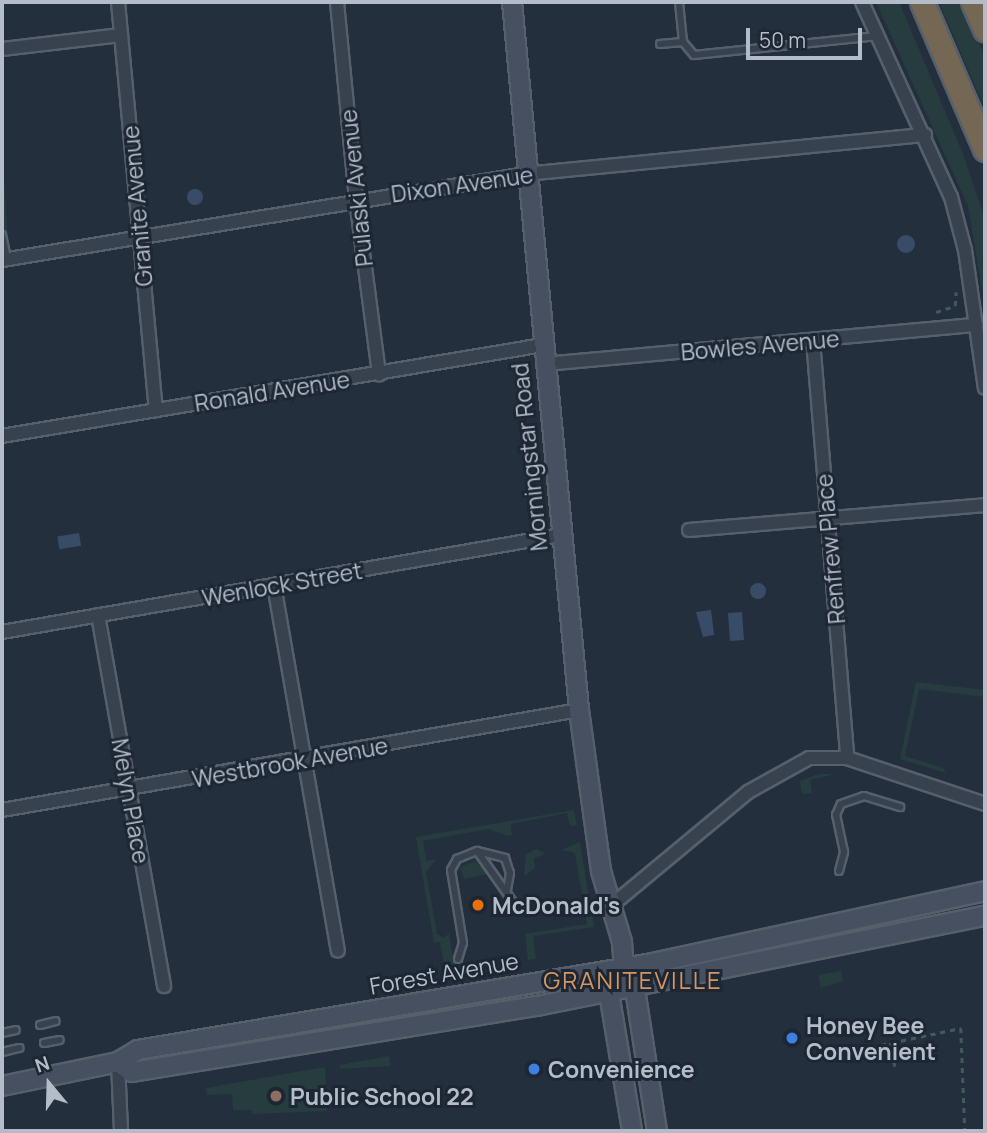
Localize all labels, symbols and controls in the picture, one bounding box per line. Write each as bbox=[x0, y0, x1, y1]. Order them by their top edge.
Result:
scale bar bbox=[749, 14, 864, 58]
text: 50 m bbox=[759, 26, 806, 54]
street label: Pulaski Avenue bbox=[334, 108, 378, 268]
street label: Granite Avenue bbox=[116, 124, 158, 288]
street label: Dixon Avenue bbox=[389, 160, 535, 208]
street label: Bowles Avenue bbox=[680, 324, 840, 366]
street label: Morningstar Road bbox=[505, 362, 553, 552]
street label: Ronald Avenue bbox=[192, 365, 352, 417]
street label: Renfrew Place bbox=[810, 473, 850, 625]
street label: Wenlock Street bbox=[200, 556, 364, 612]
street label: Westbrook Avenue bbox=[190, 731, 390, 793]
street label: Melyn Place bbox=[106, 736, 156, 866]
place label: McDonald's bbox=[492, 891, 620, 919]
marker: McDonald's bbox=[470, 897, 486, 913]
street label: Forest Avenue bbox=[367, 946, 521, 1000]
district label: GRANITEVILLE bbox=[545, 966, 721, 994]
place label: Honey Bee Convenient bbox=[806, 1011, 936, 1065]
marker: Honey Bee Convenient bbox=[784, 1030, 800, 1046]
north arrow bbox=[14, 1049, 84, 1119]
text: N bbox=[31, 1050, 53, 1079]
place label: Convenience bbox=[548, 1055, 695, 1083]
marker: Convenience bbox=[526, 1061, 542, 1077]
place label: Public School 22 bbox=[290, 1082, 474, 1110]
marker: Public School 22 bbox=[268, 1088, 284, 1104]

